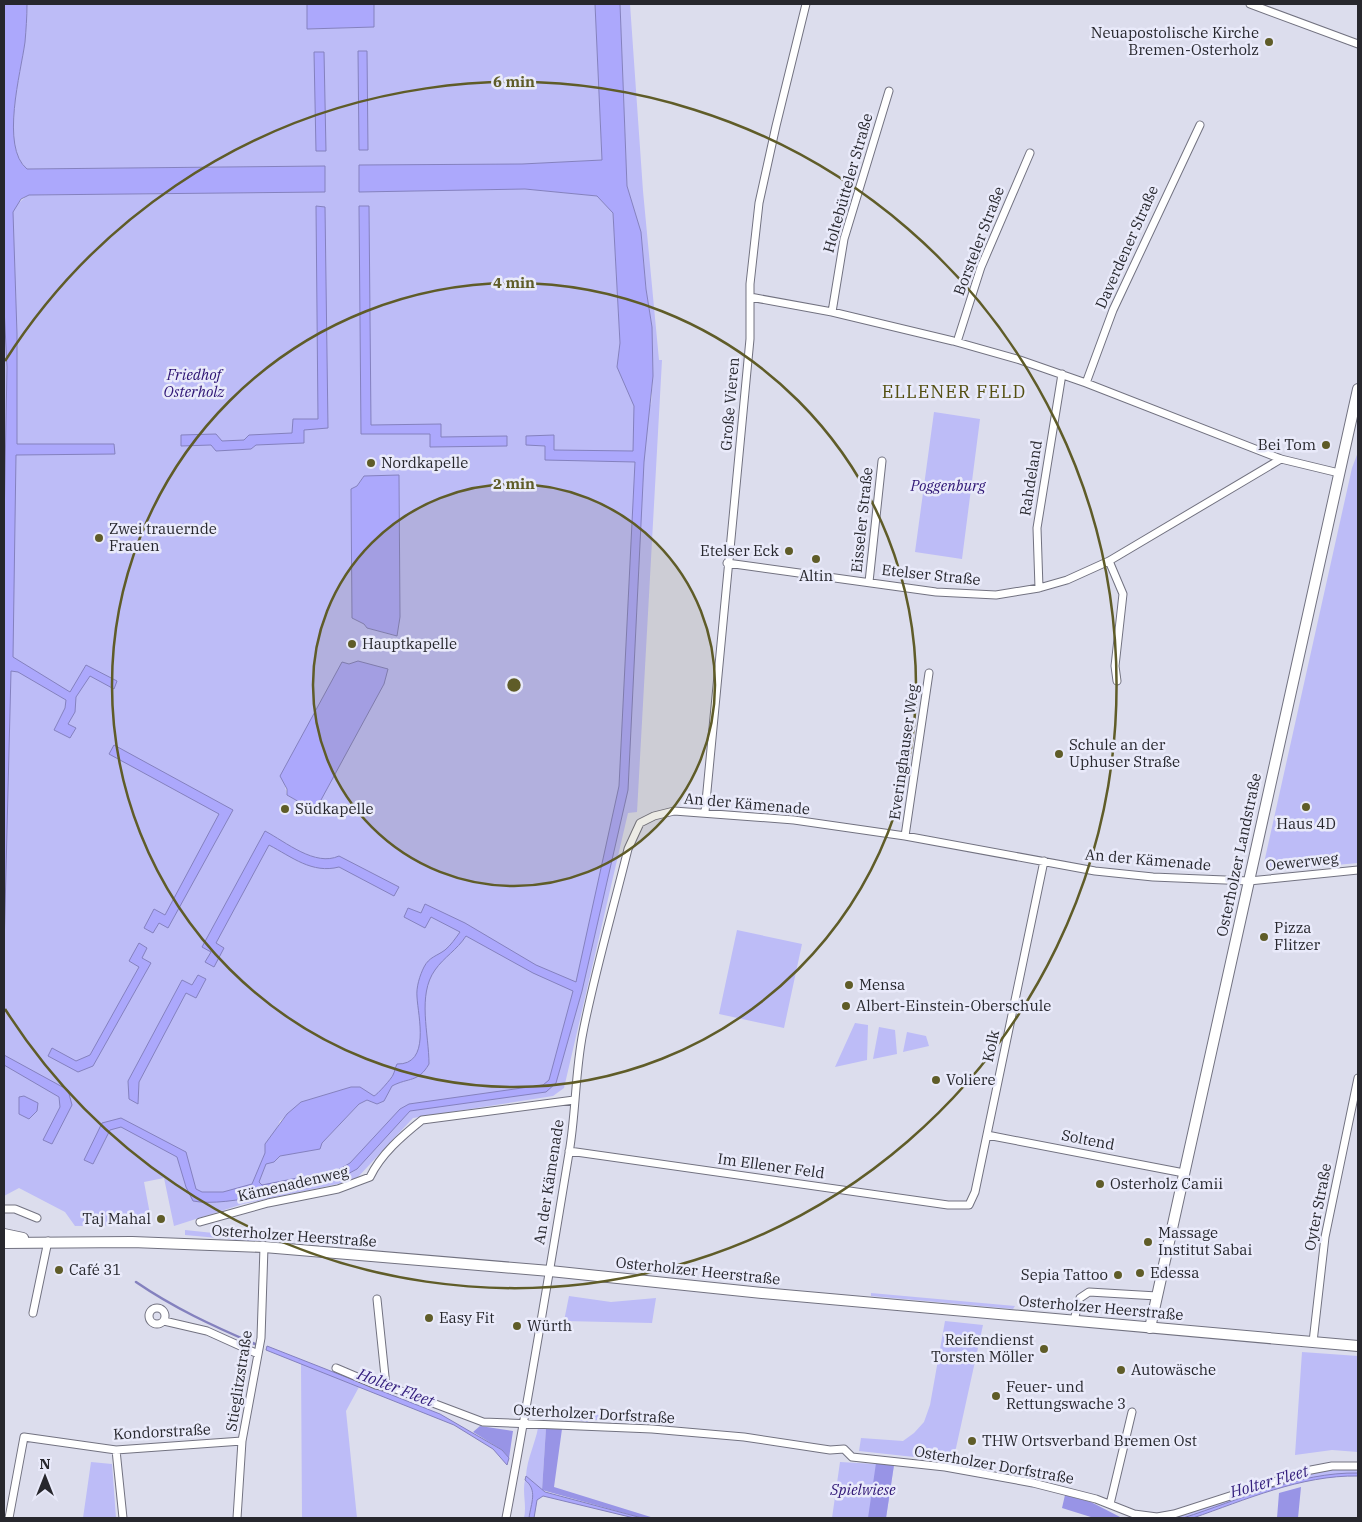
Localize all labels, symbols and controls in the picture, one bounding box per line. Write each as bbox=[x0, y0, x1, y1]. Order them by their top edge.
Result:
place label: Neuapostolische Kirche Bremen-Osterholz bbox=[1091, 23, 1259, 59]
marker: Neuapostolische Kirche Bremen-Osterholz bbox=[1263, 36, 1275, 48]
text: 6 min bbox=[493, 72, 535, 91]
street label: Holtebütteler Straße bbox=[819, 111, 877, 255]
street label: Daverdener Straße bbox=[1091, 182, 1162, 311]
street label: Borsteler Straße bbox=[949, 184, 1008, 298]
text: 4 min bbox=[493, 273, 535, 292]
street label: Große Vieren bbox=[716, 356, 743, 451]
park label: Friedhof Osterholz bbox=[164, 365, 225, 401]
district label: ELLENER FELD bbox=[882, 380, 1026, 403]
place label: Bei Tom bbox=[1258, 435, 1316, 454]
street label: Rahdeland bbox=[1015, 439, 1046, 517]
marker: Bei Tom bbox=[1320, 439, 1332, 451]
place label: Nordkapelle bbox=[381, 453, 468, 472]
marker: Nordkapelle bbox=[365, 457, 377, 469]
street label: Eisseler Straße bbox=[847, 466, 877, 574]
text: 2 min bbox=[493, 474, 535, 493]
park label: Poggenburg bbox=[910, 476, 986, 495]
place label: Zwei trauernde Frauen bbox=[109, 519, 217, 555]
marker: Zwei trauernde Frauen bbox=[93, 532, 105, 544]
place label: Etelser Eck bbox=[700, 541, 779, 560]
marker: Etelser Eck bbox=[783, 545, 795, 557]
marker: Altin bbox=[810, 553, 822, 565]
street label: Etelser Straße bbox=[881, 560, 982, 589]
place label: Altin bbox=[799, 566, 834, 585]
place label: Hauptkapelle bbox=[362, 634, 457, 653]
marker: Hauptkapelle bbox=[346, 638, 358, 650]
centre of rings bbox=[505, 676, 523, 694]
street label: Everinghauser Weg bbox=[885, 683, 922, 821]
place label: Schule an der Uphuser Straße bbox=[1069, 735, 1180, 771]
marker: Schule an der Uphuser Straße bbox=[1053, 748, 1065, 760]
street label: Osterholzer Landstraße bbox=[1212, 771, 1265, 938]
street label: An der Kämenade bbox=[683, 789, 811, 818]
place label: Südkapelle bbox=[295, 799, 374, 818]
marker: Haus 4D bbox=[1300, 801, 1312, 813]
marker: Südkapelle bbox=[279, 803, 291, 815]
place label: Haus 4D bbox=[1276, 814, 1336, 833]
street label: An der Kämenade bbox=[1084, 845, 1212, 874]
street label: Oewerweg bbox=[1265, 848, 1339, 875]
place label: Pizza Flitzer bbox=[1274, 918, 1320, 954]
marker: Pizza Flitzer bbox=[1258, 931, 1270, 943]
place label: Mensa bbox=[859, 975, 905, 994]
marker: Mensa bbox=[843, 979, 855, 991]
place label: Albert-Einstein-Oberschule bbox=[856, 996, 1051, 1015]
marker: Albert-Einstein-Oberschule bbox=[840, 1000, 852, 1012]
street label: Kolk bbox=[978, 1028, 1003, 1063]
place label: Voliere bbox=[946, 1070, 996, 1089]
marker: Voliere bbox=[930, 1074, 942, 1086]
street label: An der Kämenade bbox=[529, 1118, 568, 1246]
street label: Soltend bbox=[1060, 1125, 1116, 1154]
street label: Im Ellener Feld bbox=[716, 1149, 826, 1182]
street label: Oyter Straße bbox=[1300, 1161, 1335, 1252]
street label: Kämenadenweg bbox=[236, 1162, 350, 1205]
place label: Osterholz Camii bbox=[1110, 1174, 1223, 1193]
marker: Osterholz Camii bbox=[1094, 1178, 1106, 1190]
place label: Taj Mahal bbox=[82, 1209, 151, 1228]
marker: Taj Mahal bbox=[155, 1213, 167, 1225]
street label: Osterholzer Heerstraße bbox=[211, 1220, 377, 1251]
place label: Massage Institut Sabai bbox=[1158, 1223, 1253, 1259]
marker: Massage Institut Sabai bbox=[1142, 1236, 1154, 1248]
street label: Osterholzer Heerstraße bbox=[615, 1252, 781, 1289]
place label: Café 31 bbox=[69, 1260, 121, 1279]
place label: Edessa bbox=[1150, 1263, 1199, 1282]
marker: Café 31 bbox=[53, 1264, 65, 1276]
place label: Sepia Tattoo bbox=[1021, 1265, 1108, 1284]
marker: Edessa bbox=[1134, 1267, 1146, 1279]
marker: Sepia Tattoo bbox=[1112, 1269, 1124, 1281]
street label: Osterholzer Heerstraße bbox=[1018, 1291, 1184, 1324]
place label: Easy Fit bbox=[439, 1308, 495, 1327]
marker: Easy Fit bbox=[423, 1312, 435, 1324]
place label: Würth bbox=[527, 1316, 572, 1335]
marker: Würth bbox=[511, 1320, 523, 1332]
street label: Stieglitzstraße bbox=[221, 1329, 256, 1433]
place label: Reifendienst Torsten Möller bbox=[931, 1330, 1034, 1366]
marker: Reifendienst Torsten Möller bbox=[1038, 1343, 1050, 1355]
place label: Autowäsche bbox=[1131, 1360, 1216, 1379]
water label: Holter Fleet bbox=[354, 1363, 438, 1411]
marker: Autowäsche bbox=[1115, 1364, 1127, 1376]
place label: Feuer- und Rettungswache 3 bbox=[1006, 1377, 1126, 1413]
marker: Feuer- und Rettungswache 3 bbox=[990, 1390, 1002, 1402]
street label: Osterholzer Dorfstraße bbox=[513, 1400, 675, 1427]
street label: Kondorstraße bbox=[113, 1419, 211, 1444]
place label: THW Ortsverband Bremen Ost bbox=[982, 1431, 1197, 1450]
marker: THW Ortsverband Bremen Ost bbox=[966, 1435, 978, 1447]
street label: Osterholzer Dorfstraße bbox=[913, 1441, 1075, 1488]
north arrow bbox=[20, 1452, 70, 1502]
text: N bbox=[39, 1455, 51, 1473]
water label: Holter Fleet bbox=[1227, 1460, 1312, 1502]
park label: Spielwiese bbox=[829, 1480, 896, 1499]

